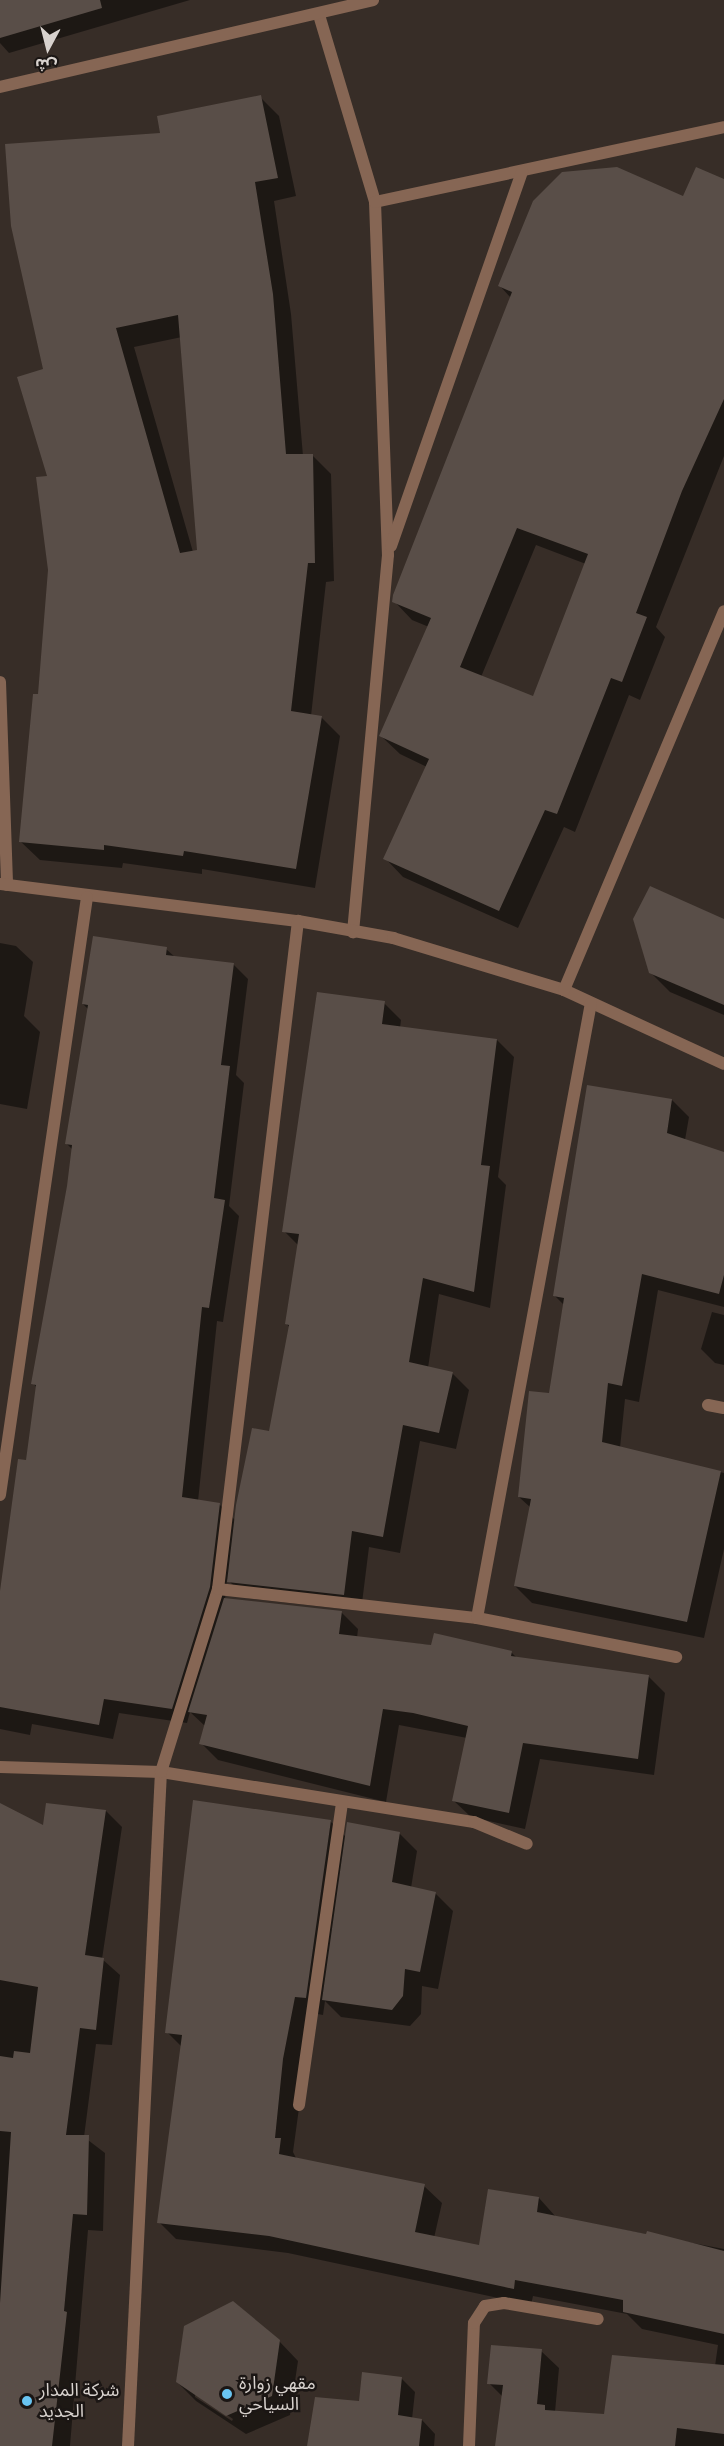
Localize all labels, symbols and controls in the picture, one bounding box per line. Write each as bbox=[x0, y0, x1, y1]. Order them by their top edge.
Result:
north arrow bbox=[18, 18, 78, 78]
text: ش bbox=[34, 55, 58, 77]
place label: مقهي زوارة السياحي bbox=[239, 2373, 316, 2416]
place label: شركة المدار الجديد bbox=[39, 2380, 119, 2422]
marker: مقهي زوارة السياحي bbox=[220, 2387, 234, 2401]
marker: شركة المدار الجديد bbox=[20, 2394, 34, 2408]

